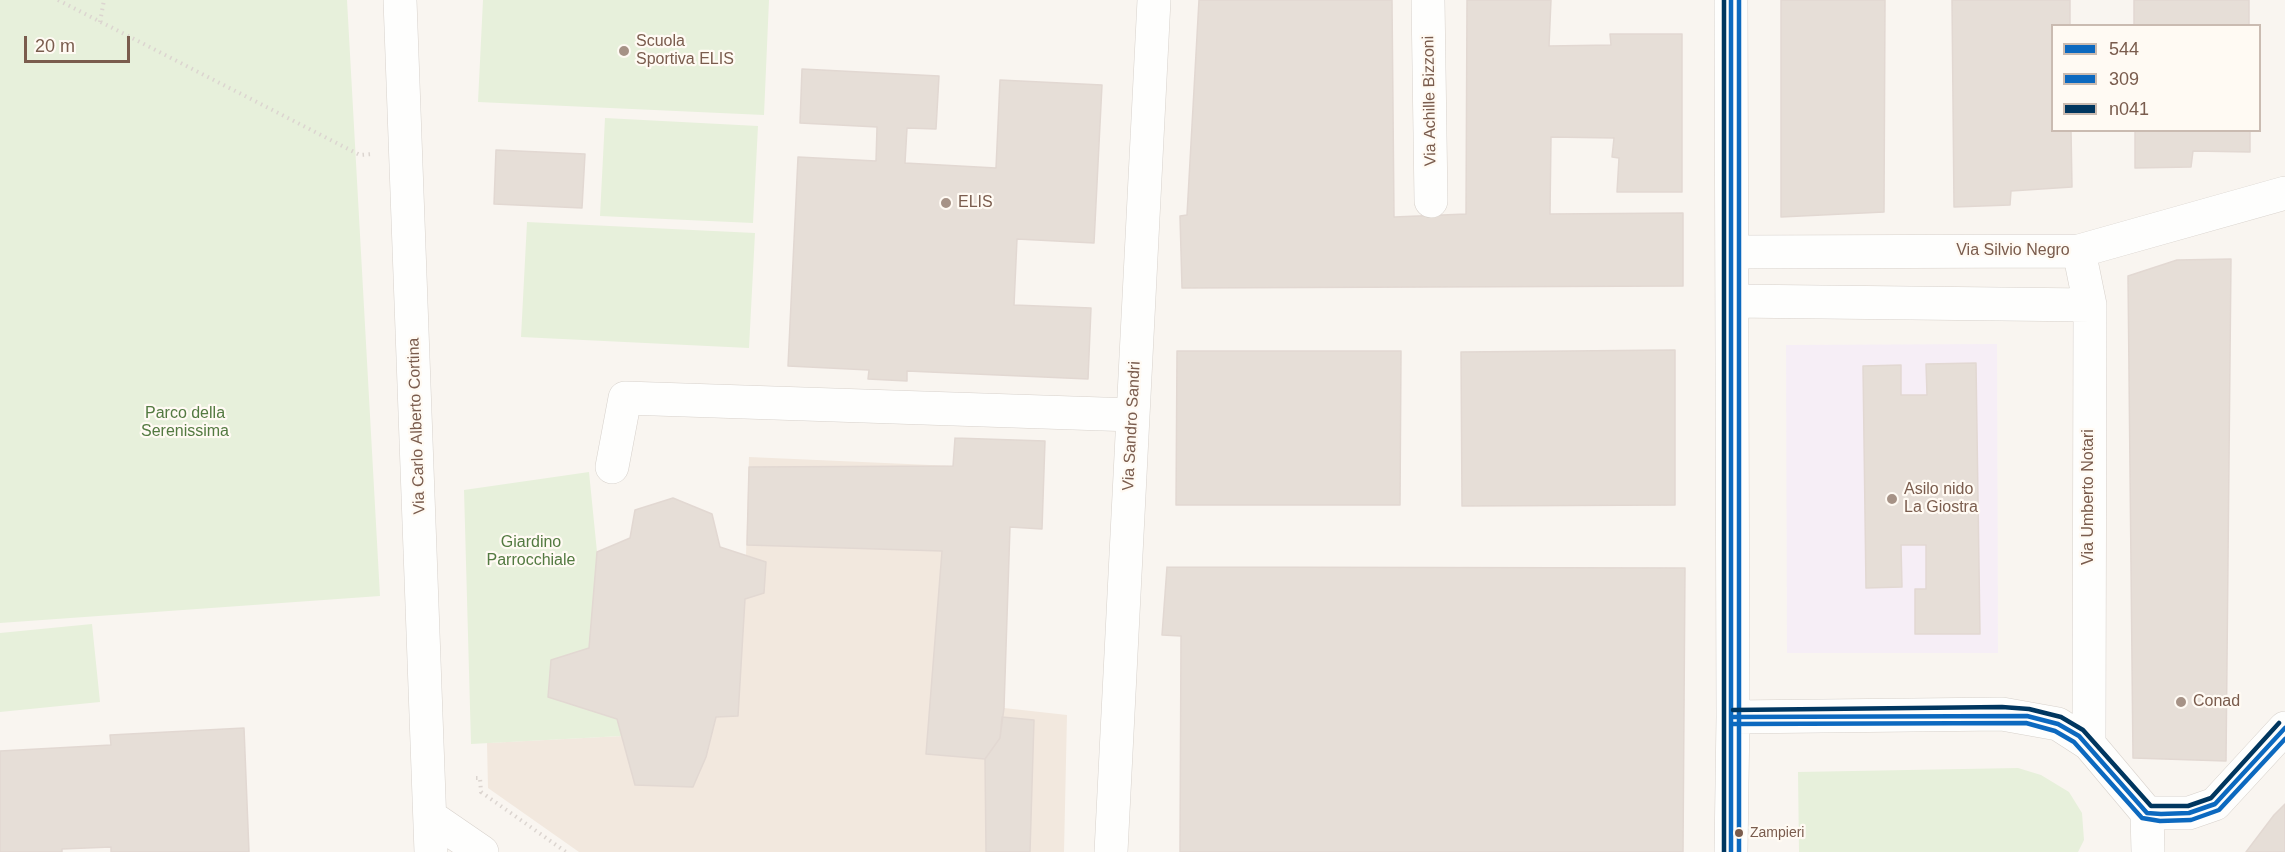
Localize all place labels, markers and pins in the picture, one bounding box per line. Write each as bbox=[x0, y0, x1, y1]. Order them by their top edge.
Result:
place label: Scuola Sportiva ELIS bbox=[636, 32, 734, 70]
marker: Scuola Sportiva ELIS bbox=[617, 44, 631, 58]
place label: ELIS bbox=[958, 193, 993, 213]
marker: ELIS bbox=[939, 196, 953, 210]
place label: Asilo nido La Giostra bbox=[1904, 480, 1978, 518]
marker: Asilo nido La Giostra bbox=[1885, 492, 1899, 506]
place label: Conad bbox=[2193, 692, 2240, 712]
marker: Conad bbox=[2174, 695, 2188, 709]
place label: Zampieri bbox=[1750, 825, 1804, 841]
marker: Zampieri bbox=[1733, 827, 1745, 839]

